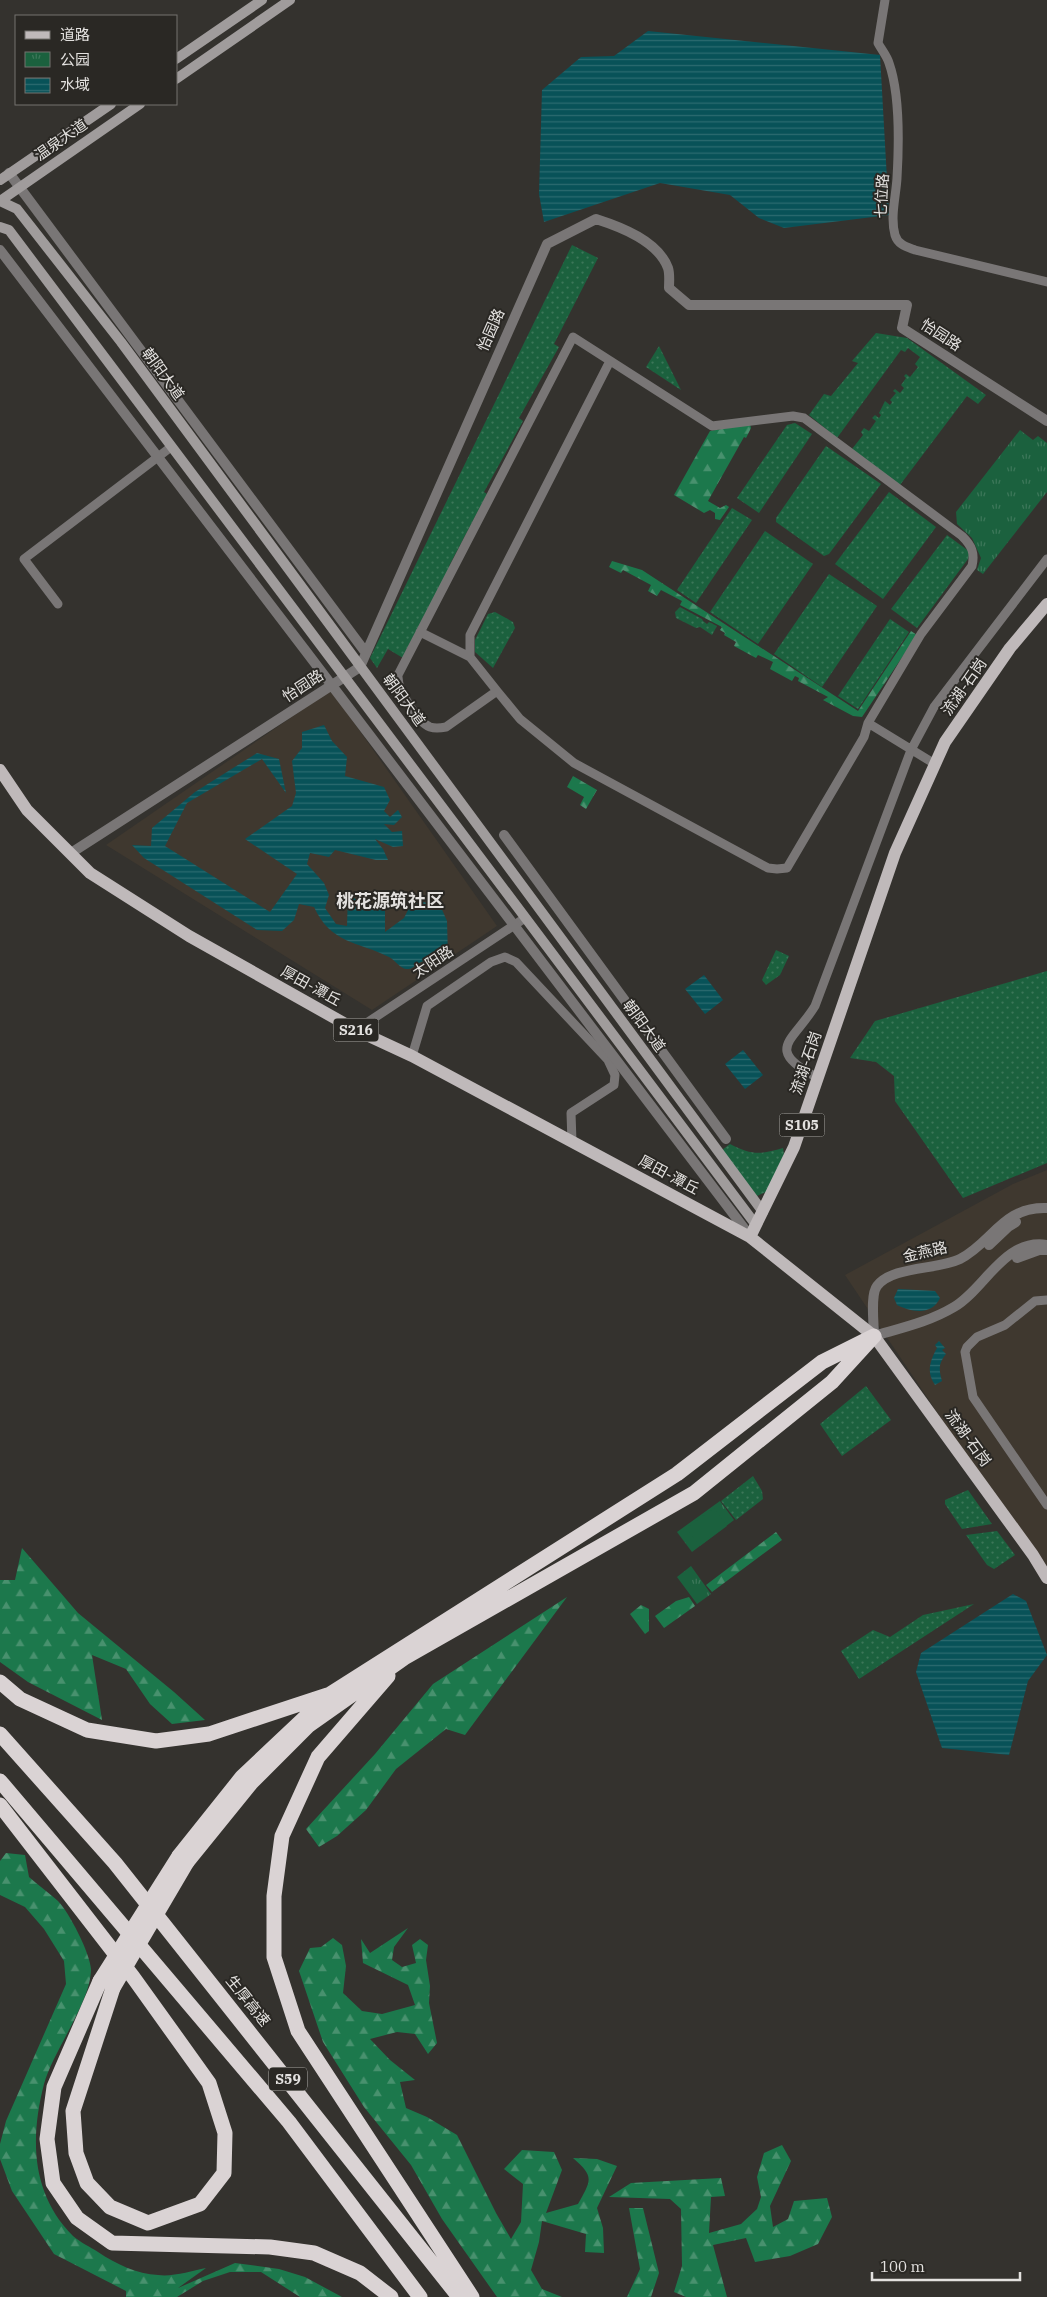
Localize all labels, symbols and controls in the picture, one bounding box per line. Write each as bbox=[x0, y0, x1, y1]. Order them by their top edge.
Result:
legend bbox=[15, 15, 178, 105]
text: 道路 bbox=[60, 25, 90, 44]
text: 公园 bbox=[60, 50, 90, 69]
text: 水域 bbox=[60, 75, 90, 94]
street label: 温泉大道 bbox=[31, 115, 91, 165]
street label: 七位路 bbox=[871, 173, 892, 219]
street label: 怡园路 bbox=[473, 305, 508, 354]
street label: 怡园路 bbox=[917, 314, 965, 355]
street label: 朝阳大道 bbox=[138, 344, 189, 404]
street label: 流湖-石岗 bbox=[937, 654, 990, 719]
street label: 怡园路 bbox=[279, 665, 327, 706]
street label: 朝阳大道 bbox=[379, 670, 430, 730]
district label: 桃花源筑社区 bbox=[336, 889, 444, 912]
street label: 太阳路 bbox=[409, 941, 457, 982]
street label: 厚田-潭丘 bbox=[278, 961, 345, 1010]
street label: 朝阳大道 bbox=[619, 996, 670, 1056]
road number: S216 bbox=[334, 1018, 378, 1042]
street label: 流湖-石岗 bbox=[786, 1029, 825, 1097]
road number: S105 bbox=[780, 1114, 824, 1136]
street label: 厚田-潭丘 bbox=[636, 1151, 703, 1198]
street label: 金燕路 bbox=[901, 1237, 949, 1266]
street label: 流湖-石岗 bbox=[941, 1405, 995, 1470]
street label: 生厚高速 bbox=[222, 1971, 275, 2030]
road number: S59 bbox=[269, 2068, 307, 2090]
scale bar bbox=[872, 2250, 1020, 2282]
text: 100 m bbox=[880, 2257, 925, 2276]

